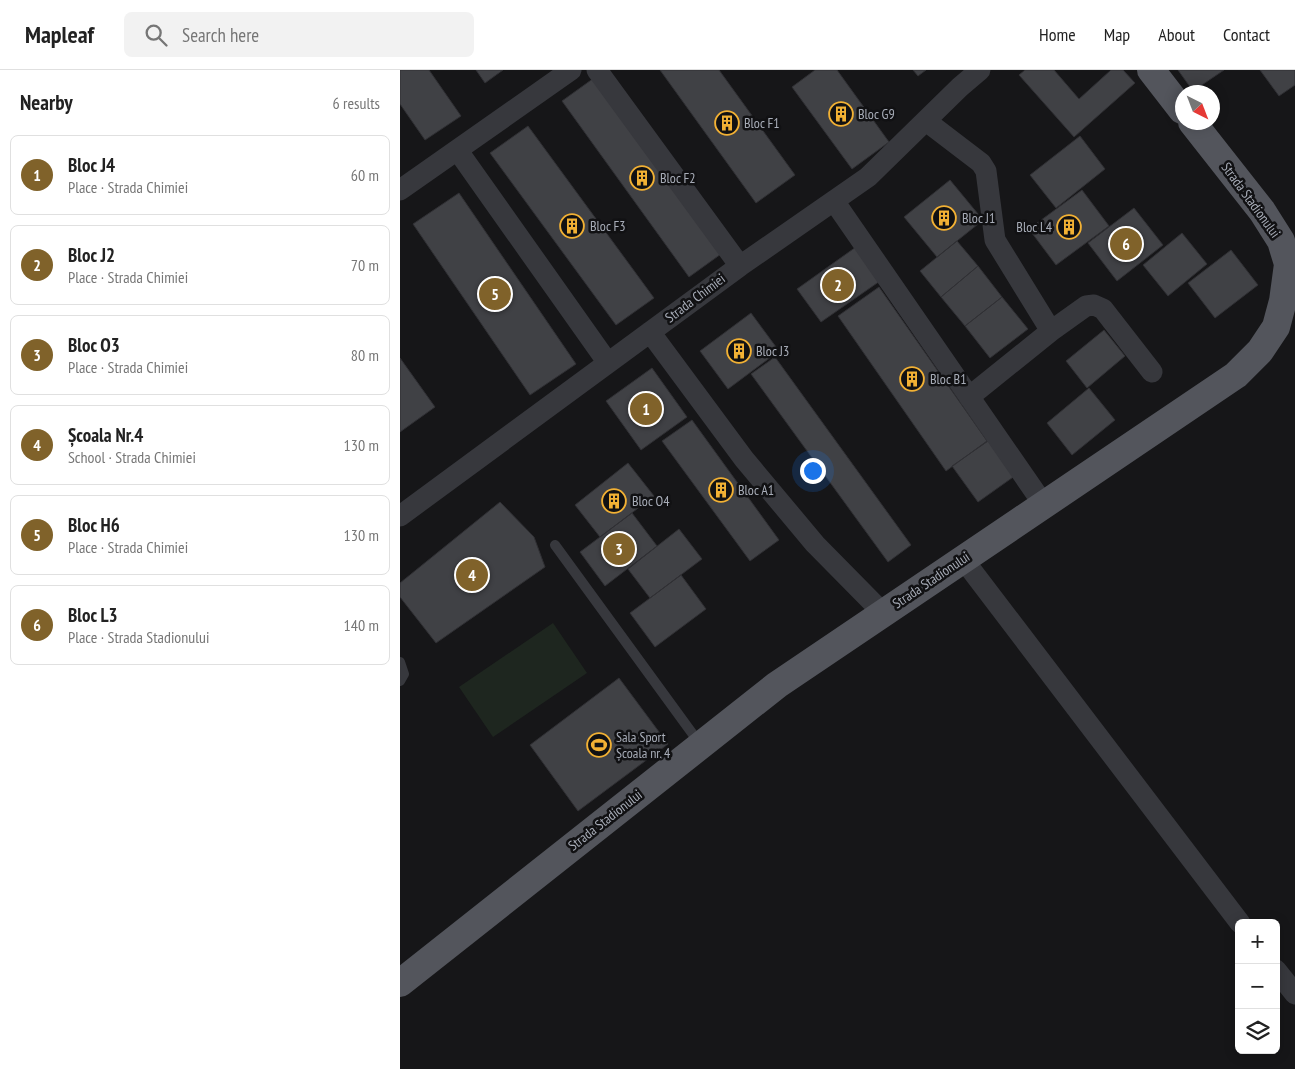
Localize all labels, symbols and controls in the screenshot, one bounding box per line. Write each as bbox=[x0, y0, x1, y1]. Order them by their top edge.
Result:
search box bbox=[124, 12, 474, 57]
text: Mapleaf bbox=[25, 19, 94, 50]
icon: search bbox=[142, 21, 170, 49]
text: Search here bbox=[182, 23, 259, 47]
text: Home bbox=[1039, 23, 1076, 46]
text: Map bbox=[1104, 23, 1130, 46]
text: About bbox=[1158, 23, 1195, 46]
text: Contact bbox=[1223, 23, 1270, 46]
north arrow bbox=[1175, 85, 1220, 130]
text: Nearby bbox=[20, 89, 73, 116]
text: 6 results bbox=[333, 93, 380, 113]
building icon: Bloc G9 bbox=[828, 101, 854, 127]
place label: Bloc G9 bbox=[858, 105, 895, 123]
building icon: Bloc F1 bbox=[714, 110, 740, 136]
place label: Bloc F1 bbox=[744, 114, 780, 132]
text: Bloc J4 bbox=[68, 153, 115, 177]
street label: Strada Stadionului bbox=[1218, 159, 1284, 241]
text: 1 bbox=[33, 165, 41, 185]
text: 60 m bbox=[351, 165, 379, 185]
building icon: Bloc F2 bbox=[629, 165, 655, 191]
place label: Bloc F2 bbox=[660, 169, 696, 187]
text: Place · Strada Chimiei bbox=[68, 177, 188, 197]
building icon: Bloc J1 bbox=[931, 205, 957, 231]
place label: Bloc J1 bbox=[962, 209, 995, 227]
building icon: Bloc F3 bbox=[559, 213, 585, 239]
building icon: Bloc L4 bbox=[1056, 214, 1082, 240]
place label: Bloc F3 bbox=[590, 217, 626, 235]
place label: Bloc L4 bbox=[1016, 218, 1053, 236]
pin: 6 bbox=[1110, 225, 1142, 263]
text: Bloc J2 bbox=[68, 243, 115, 267]
text: 2 bbox=[33, 255, 41, 275]
text: 70 m bbox=[351, 255, 379, 275]
pin: 2 bbox=[822, 266, 854, 304]
text: Place · Strada Chimiei bbox=[68, 267, 188, 287]
street label: Strada Chimiei bbox=[661, 270, 729, 326]
pin: 5 bbox=[479, 275, 511, 313]
text: Bloc O3 bbox=[68, 333, 120, 357]
building icon: Bloc J3 bbox=[726, 338, 752, 364]
place label: Bloc J3 bbox=[756, 342, 789, 360]
text: 3 bbox=[33, 345, 41, 365]
text: 80 m bbox=[351, 345, 379, 365]
text: Place · Strada Chimiei bbox=[68, 357, 188, 377]
building icon: Bloc B1 bbox=[899, 366, 925, 392]
place label: Bloc B1 bbox=[930, 370, 966, 388]
pin: 1 bbox=[630, 390, 662, 428]
text: Școala Nr.4 bbox=[68, 423, 143, 447]
text: 4 bbox=[33, 435, 41, 455]
text: 130 m bbox=[344, 435, 379, 455]
text: School · Strada Chimiei bbox=[68, 447, 196, 467]
your location bbox=[800, 458, 826, 484]
building icon: Bloc A1 bbox=[708, 477, 734, 503]
place label: Bloc A1 bbox=[738, 481, 774, 499]
building icon: Bloc O4 bbox=[601, 488, 627, 514]
place label: Bloc O4 bbox=[632, 492, 670, 510]
text: Bloc H6 bbox=[68, 513, 120, 537]
text: 5 bbox=[33, 525, 41, 545]
text: 130 m bbox=[344, 525, 379, 545]
pin: 3 bbox=[603, 530, 635, 568]
text: Place · Strada Chimiei bbox=[68, 537, 188, 557]
street label: Strada Stadionului bbox=[889, 548, 973, 612]
pin: 4 bbox=[456, 556, 488, 594]
text: Bloc L3 bbox=[68, 603, 118, 627]
text: 6 bbox=[33, 615, 41, 635]
text: 140 m bbox=[344, 615, 379, 635]
text: Place · Strada Stadionului bbox=[68, 627, 209, 647]
place label: Sala Sport Școala nr. 4 bbox=[616, 728, 671, 762]
sports icon: Sala Sport Școala nr. 4 bbox=[586, 732, 612, 758]
street label: Strada Stadionului bbox=[564, 785, 646, 855]
map controls bbox=[1235, 919, 1280, 1054]
button: + bbox=[1235, 919, 1280, 964]
button: − bbox=[1235, 964, 1280, 1009]
button: layers bbox=[1235, 1009, 1280, 1054]

